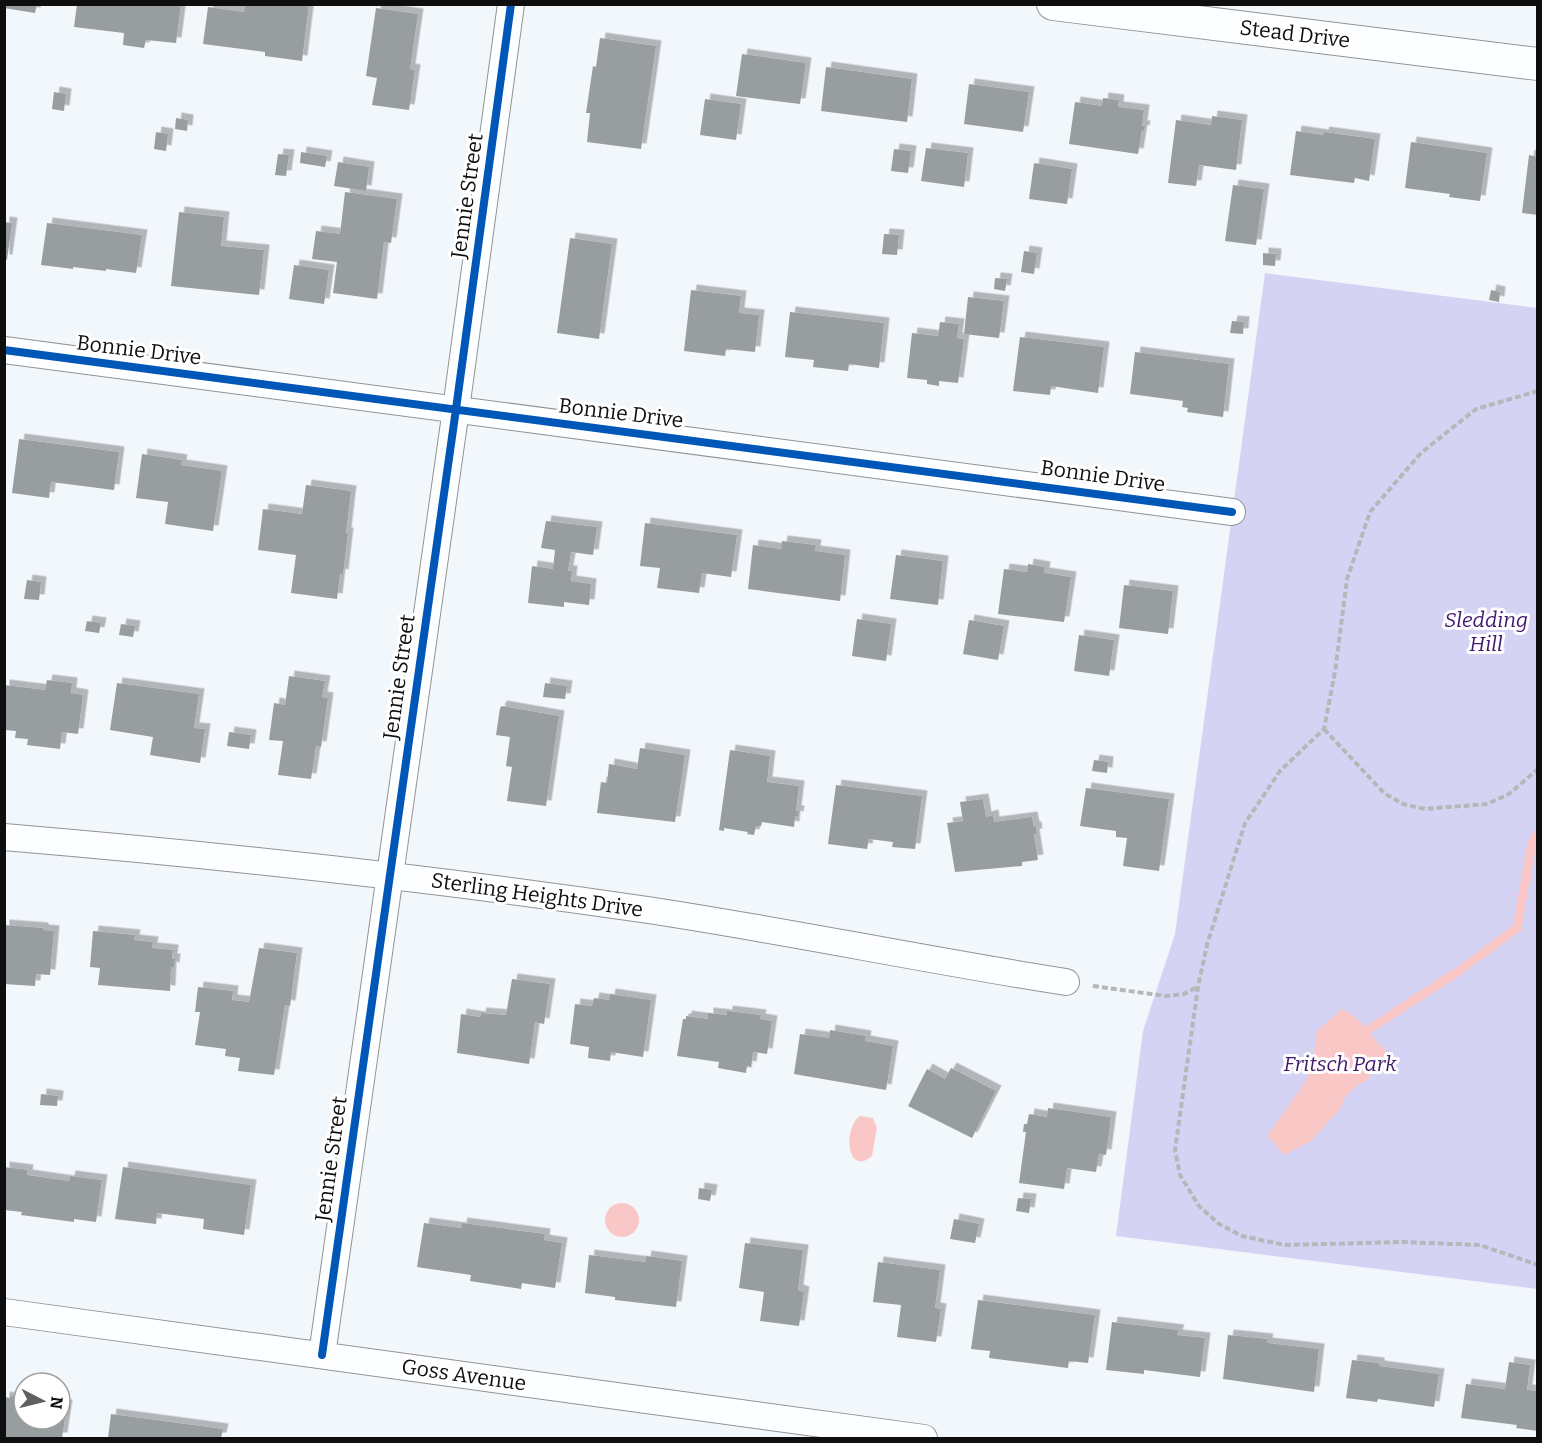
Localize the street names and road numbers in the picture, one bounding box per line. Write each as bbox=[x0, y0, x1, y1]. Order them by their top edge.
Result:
street label: Stead Drive bbox=[1238, 14, 1352, 54]
street label: Jennie Street bbox=[445, 131, 489, 261]
street label: Bonnie Drive bbox=[75, 329, 203, 371]
street label: Bonnie Drive bbox=[557, 392, 685, 434]
street label: Bonnie Drive bbox=[1039, 454, 1167, 498]
street label: Jennie Street bbox=[377, 612, 421, 742]
street label: Sterling Heights Drive bbox=[429, 867, 645, 923]
street label: Jennie Street bbox=[309, 1094, 353, 1224]
street label: Goss Avenue bbox=[400, 1353, 528, 1397]

